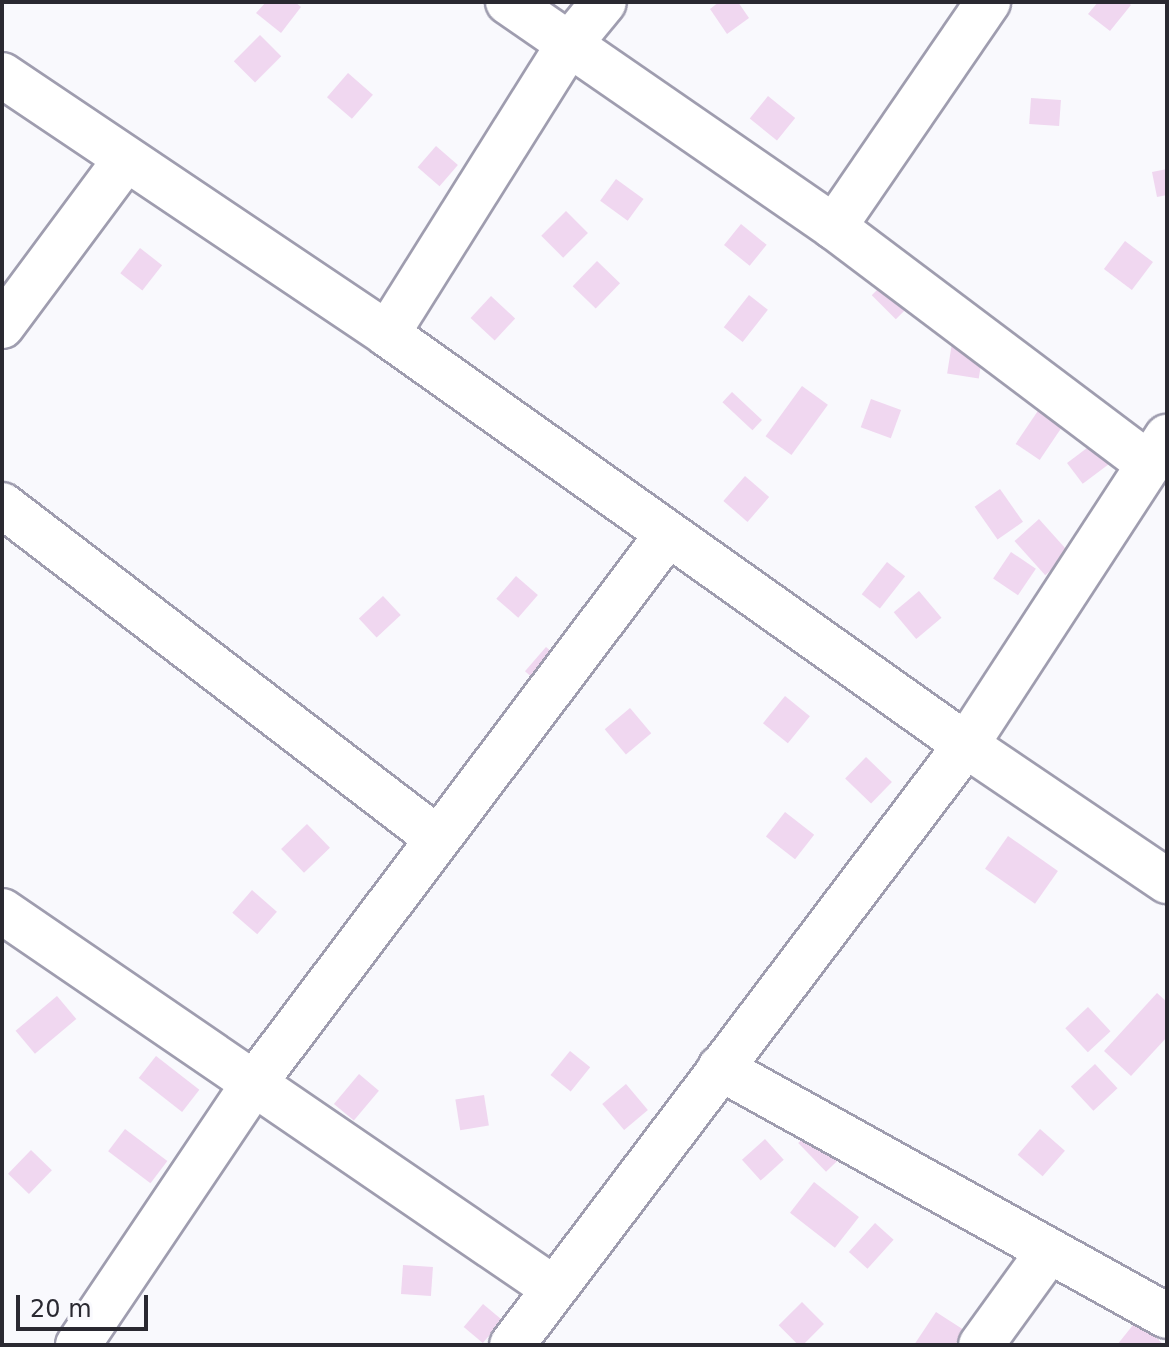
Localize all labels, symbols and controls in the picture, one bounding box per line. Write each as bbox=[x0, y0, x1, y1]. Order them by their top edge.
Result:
scale bar bbox=[20, 1279, 152, 1329]
text: 20 m bbox=[30, 1295, 92, 1323]

